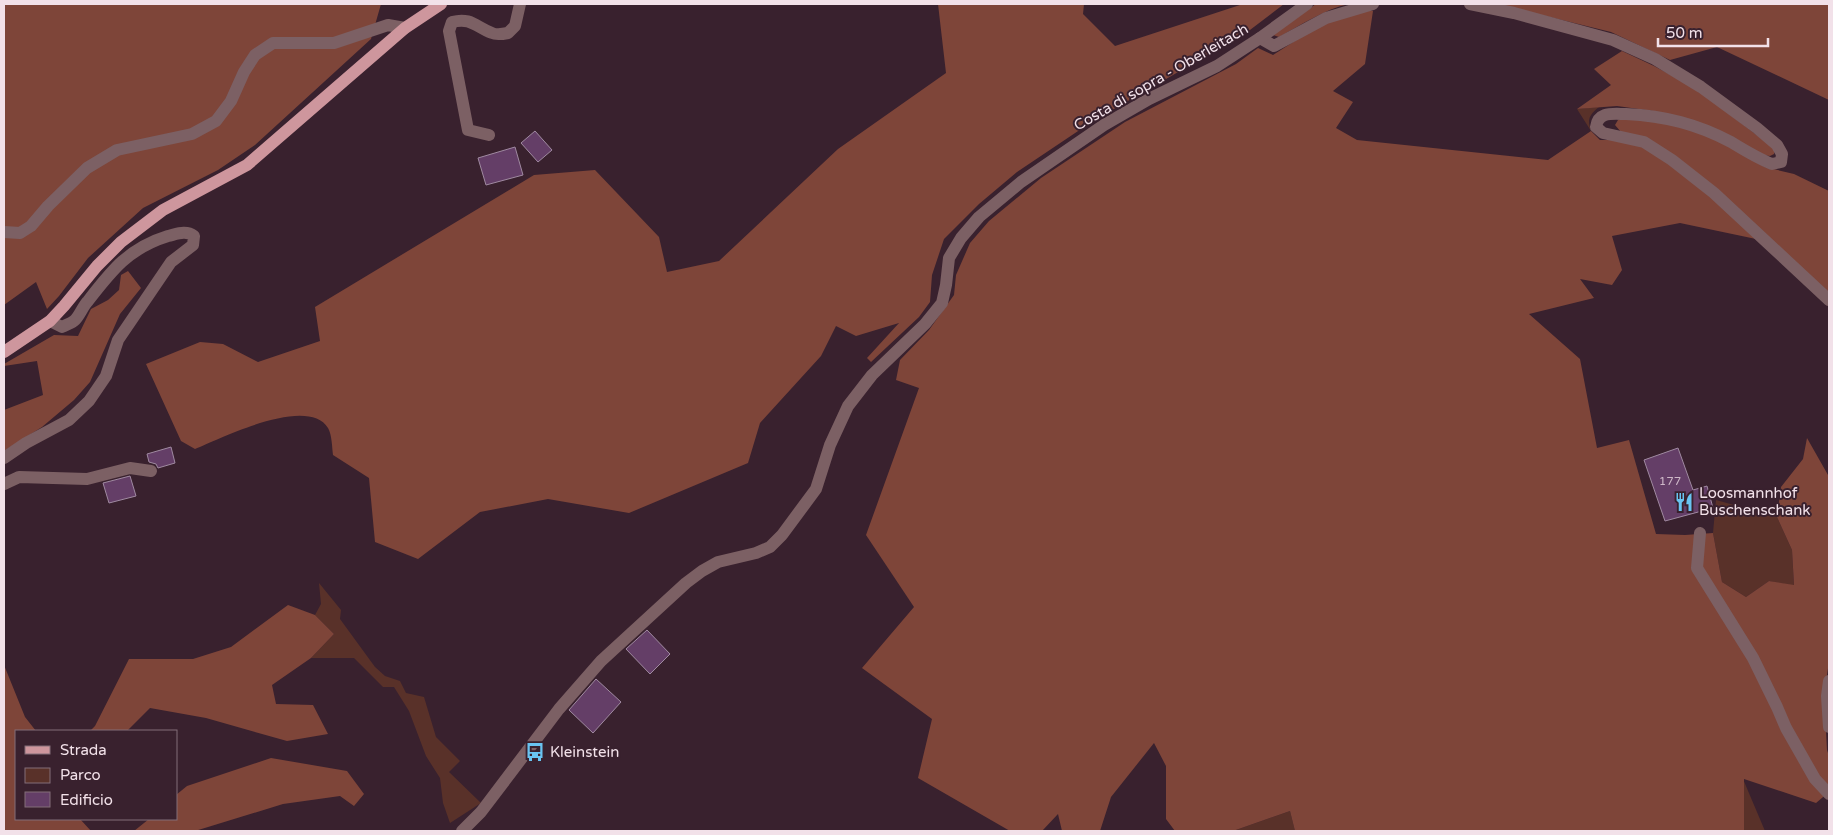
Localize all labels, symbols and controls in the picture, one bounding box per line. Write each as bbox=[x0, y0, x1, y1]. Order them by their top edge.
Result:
scale bar bbox=[1658, 15, 1768, 47]
street label: Costa di sopra - Oberleitach bbox=[1071, 20, 1251, 134]
text: 50 m bbox=[1666, 24, 1703, 42]
house number: 177 bbox=[1659, 474, 1681, 488]
place label: Loosmannhof Buschenschank bbox=[1699, 484, 1810, 519]
restaurant icon: Loosmannhof Buschenschank bbox=[1673, 491, 1695, 513]
legend bbox=[15, 730, 178, 820]
text: Strada bbox=[60, 741, 107, 759]
bus stop icon: Kleinstein bbox=[524, 741, 546, 763]
place label: Kleinstein bbox=[550, 743, 619, 761]
text: Parco bbox=[60, 766, 101, 784]
text: Edificio bbox=[60, 791, 113, 809]

